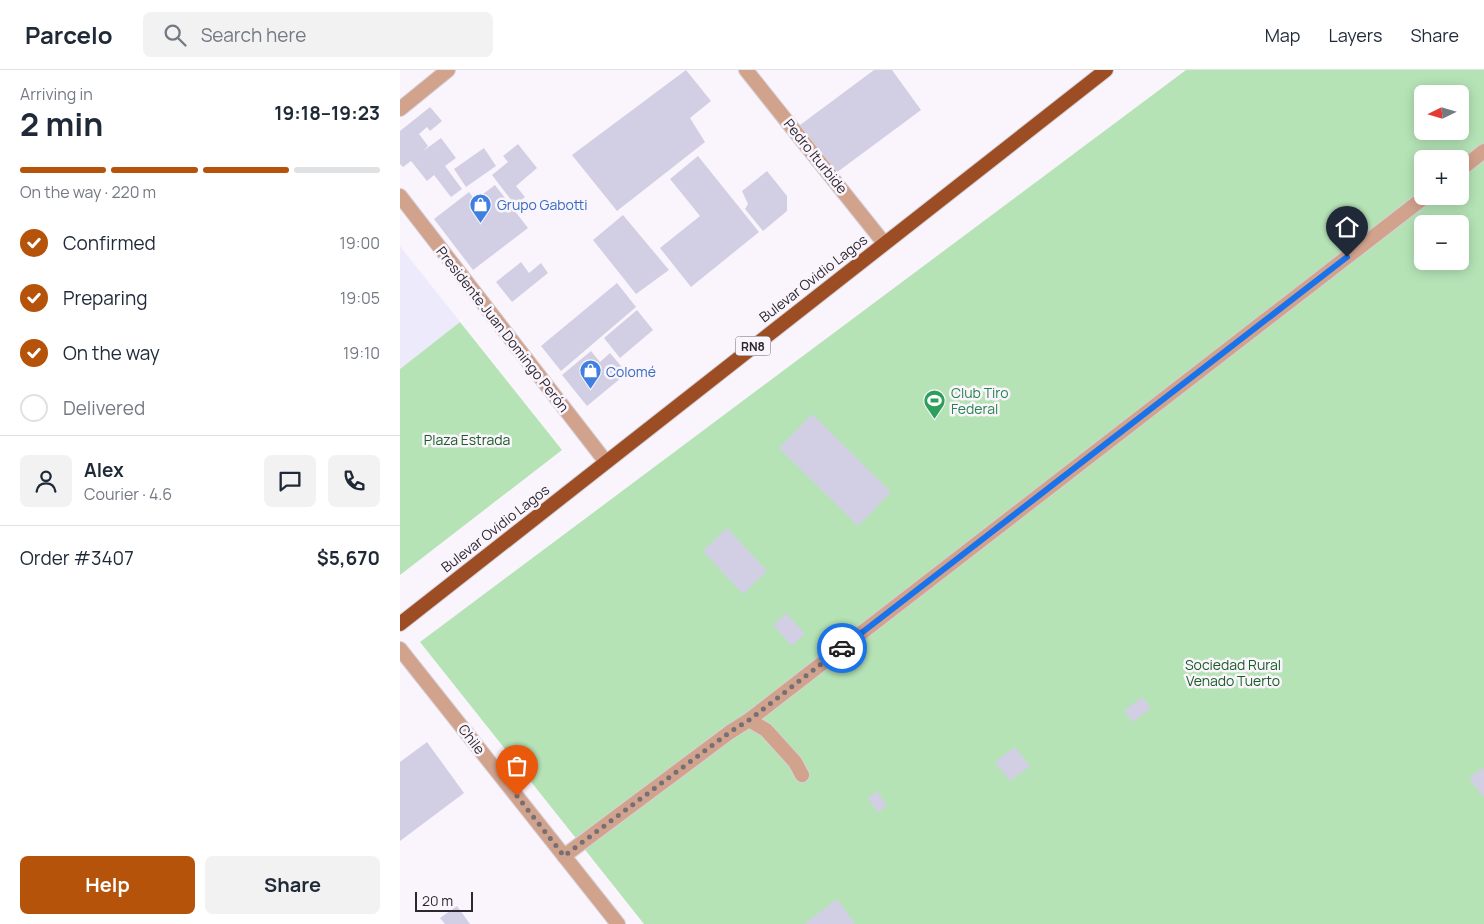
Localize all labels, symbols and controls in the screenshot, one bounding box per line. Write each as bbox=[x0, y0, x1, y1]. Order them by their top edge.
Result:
search box bbox=[143, 12, 493, 57]
text: Parcelo bbox=[25, 18, 113, 51]
icon: search bbox=[161, 21, 189, 49]
text: Search here bbox=[201, 22, 306, 48]
text: Map bbox=[1265, 23, 1300, 47]
text: Layers bbox=[1328, 23, 1382, 47]
text: Share bbox=[1410, 23, 1459, 47]
text: Arriving in bbox=[20, 83, 93, 105]
north arrow bbox=[1414, 85, 1469, 140]
map controls bbox=[1414, 85, 1469, 270]
text: 19:18–19:23 bbox=[274, 100, 380, 126]
text: 2 min bbox=[20, 102, 103, 146]
street label: Pedro Iturbide bbox=[780, 115, 852, 197]
button: + bbox=[1414, 150, 1469, 205]
text: On the way · 220 m bbox=[20, 181, 156, 203]
shop icon: Grupo Gabotti bbox=[469, 192, 493, 223]
place label: Grupo Gabotti bbox=[497, 195, 587, 214]
pin bbox=[1326, 206, 1368, 257]
icon: home bbox=[1333, 213, 1361, 241]
button: − bbox=[1414, 215, 1469, 270]
icon: check bbox=[20, 229, 48, 257]
text: Confirmed bbox=[63, 230, 156, 256]
street label: Bulevar Ovidio Lagos bbox=[755, 230, 871, 326]
text: 19:00 bbox=[340, 232, 380, 254]
street label: Presidente Juan Domingo Perón bbox=[432, 242, 574, 416]
icon: check bbox=[20, 284, 48, 312]
text: Preparing bbox=[63, 285, 148, 311]
text: 19:05 bbox=[340, 287, 380, 309]
road number: RN8 bbox=[736, 336, 770, 356]
icon: check bbox=[20, 339, 48, 367]
text: On the way bbox=[63, 340, 160, 366]
text: 19:10 bbox=[343, 342, 380, 364]
shop icon: Colomé bbox=[578, 359, 602, 390]
place label: Colomé bbox=[606, 362, 656, 381]
place label: Club Tiro Federal bbox=[951, 383, 1009, 418]
sports icon: Club Tiro Federal bbox=[923, 388, 947, 419]
text: Delivered bbox=[63, 395, 145, 421]
park label: Plaza Estrada bbox=[424, 430, 510, 449]
button: person bbox=[20, 455, 72, 507]
button: chat bbox=[264, 455, 316, 507]
button: phone bbox=[328, 455, 380, 507]
text: Alex bbox=[84, 457, 124, 483]
street label: Bulevar Ovidio Lagos bbox=[437, 480, 553, 576]
text: Courier · 4.6 bbox=[84, 483, 172, 505]
text: Order #3407 bbox=[20, 545, 134, 571]
text: $5,670 bbox=[317, 545, 380, 571]
courier bbox=[817, 623, 867, 673]
icon: car bbox=[828, 634, 856, 662]
park label: Sociedad Rural Venado Tuerto bbox=[1185, 655, 1281, 690]
street label: Chile bbox=[454, 720, 490, 758]
pin bbox=[496, 745, 538, 796]
icon: bag bbox=[503, 752, 531, 780]
button: Help bbox=[20, 856, 195, 914]
button: Share bbox=[205, 856, 380, 914]
scale bar bbox=[415, 889, 472, 912]
text: 20 m bbox=[422, 891, 453, 910]

